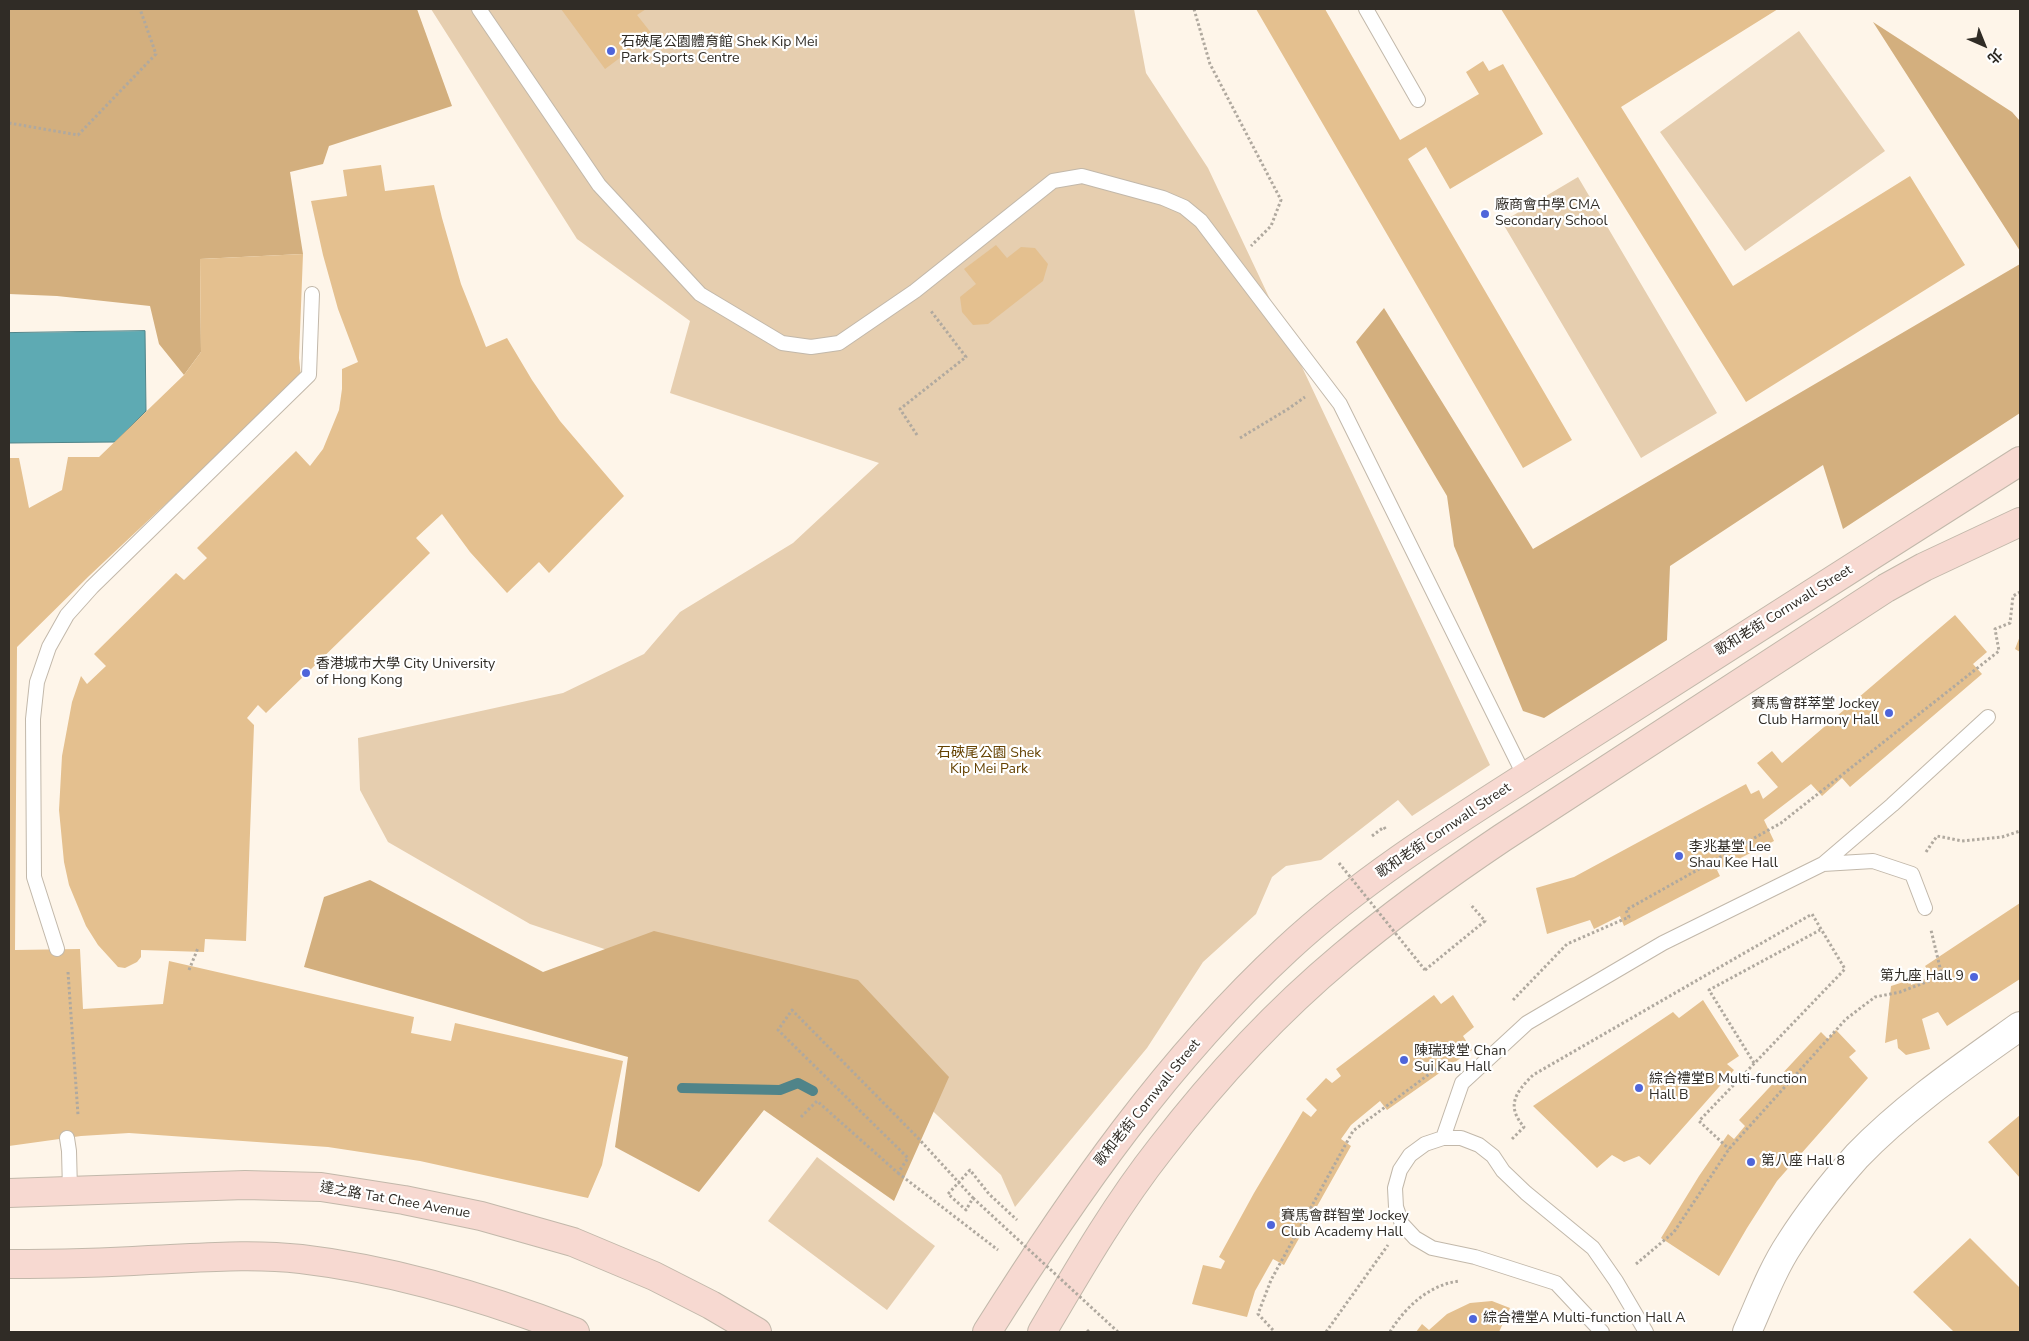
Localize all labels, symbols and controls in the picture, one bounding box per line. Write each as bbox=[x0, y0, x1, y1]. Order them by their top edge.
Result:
north arrow bbox=[1959, 20, 2009, 70]
place label: 石硤尾公園體育館 Shek Kip Mei Park Sports Centre bbox=[621, 35, 818, 68]
text: 北 bbox=[1983, 44, 2006, 68]
marker: 石硤尾公園體育館 Shek Kip Mei Park Sports Centre bbox=[605, 45, 617, 57]
place label: 廠商會中學 CMA Secondary School bbox=[1495, 198, 1608, 230]
marker: 廠商會中學 CMA Secondary School bbox=[1479, 208, 1491, 220]
street label: 歌和老街 Cornwall Street bbox=[1712, 562, 1856, 660]
place label: 香港城市大學 City University of Hong Kong bbox=[316, 657, 495, 690]
marker: 香港城市大學 City University of Hong Kong bbox=[300, 667, 312, 679]
place label: 賽馬會群萃堂 Jockey Club Harmony Hall bbox=[1751, 697, 1879, 730]
marker: 賽馬會群萃堂 Jockey Club Harmony Hall bbox=[1883, 707, 1895, 719]
park label: 石硤尾公園 Shek Kip Mei Park bbox=[937, 746, 1041, 779]
street label: 歌和老街 Cornwall Street bbox=[1374, 780, 1514, 882]
place label: 李兆基堂 Lee Shau Kee Hall bbox=[1689, 840, 1778, 872]
marker: 李兆基堂 Lee Shau Kee Hall bbox=[1673, 850, 1685, 862]
place label: 第九座 Hall 9 bbox=[1880, 969, 1964, 985]
marker: 第九座 Hall 9 bbox=[1968, 971, 1980, 983]
street label: 歌和老街 Cornwall Street bbox=[1092, 1036, 1204, 1170]
place label: 陳瑞球堂 Chan Sui Kau Hall bbox=[1414, 1044, 1506, 1076]
marker: 陳瑞球堂 Chan Sui Kau Hall bbox=[1398, 1054, 1410, 1066]
place label: 綜合禮堂B Multi-function Hall B bbox=[1649, 1072, 1807, 1104]
marker: 綜合禮堂B Multi-function Hall B bbox=[1633, 1082, 1645, 1094]
place label: 第八座 Hall 8 bbox=[1761, 1154, 1845, 1170]
marker: 第八座 Hall 8 bbox=[1745, 1156, 1757, 1168]
street label: 達之路 Tat Chee Avenue bbox=[319, 1179, 471, 1223]
place label: 賽馬會群智堂 Jockey Club Academy Hall bbox=[1281, 1209, 1409, 1242]
marker: 賽馬會群智堂 Jockey Club Academy Hall bbox=[1265, 1219, 1277, 1231]
place label: 綜合禮堂A Multi-function Hall A bbox=[1483, 1311, 1685, 1327]
marker: 綜合禮堂A Multi-function Hall A bbox=[1467, 1313, 1479, 1325]

